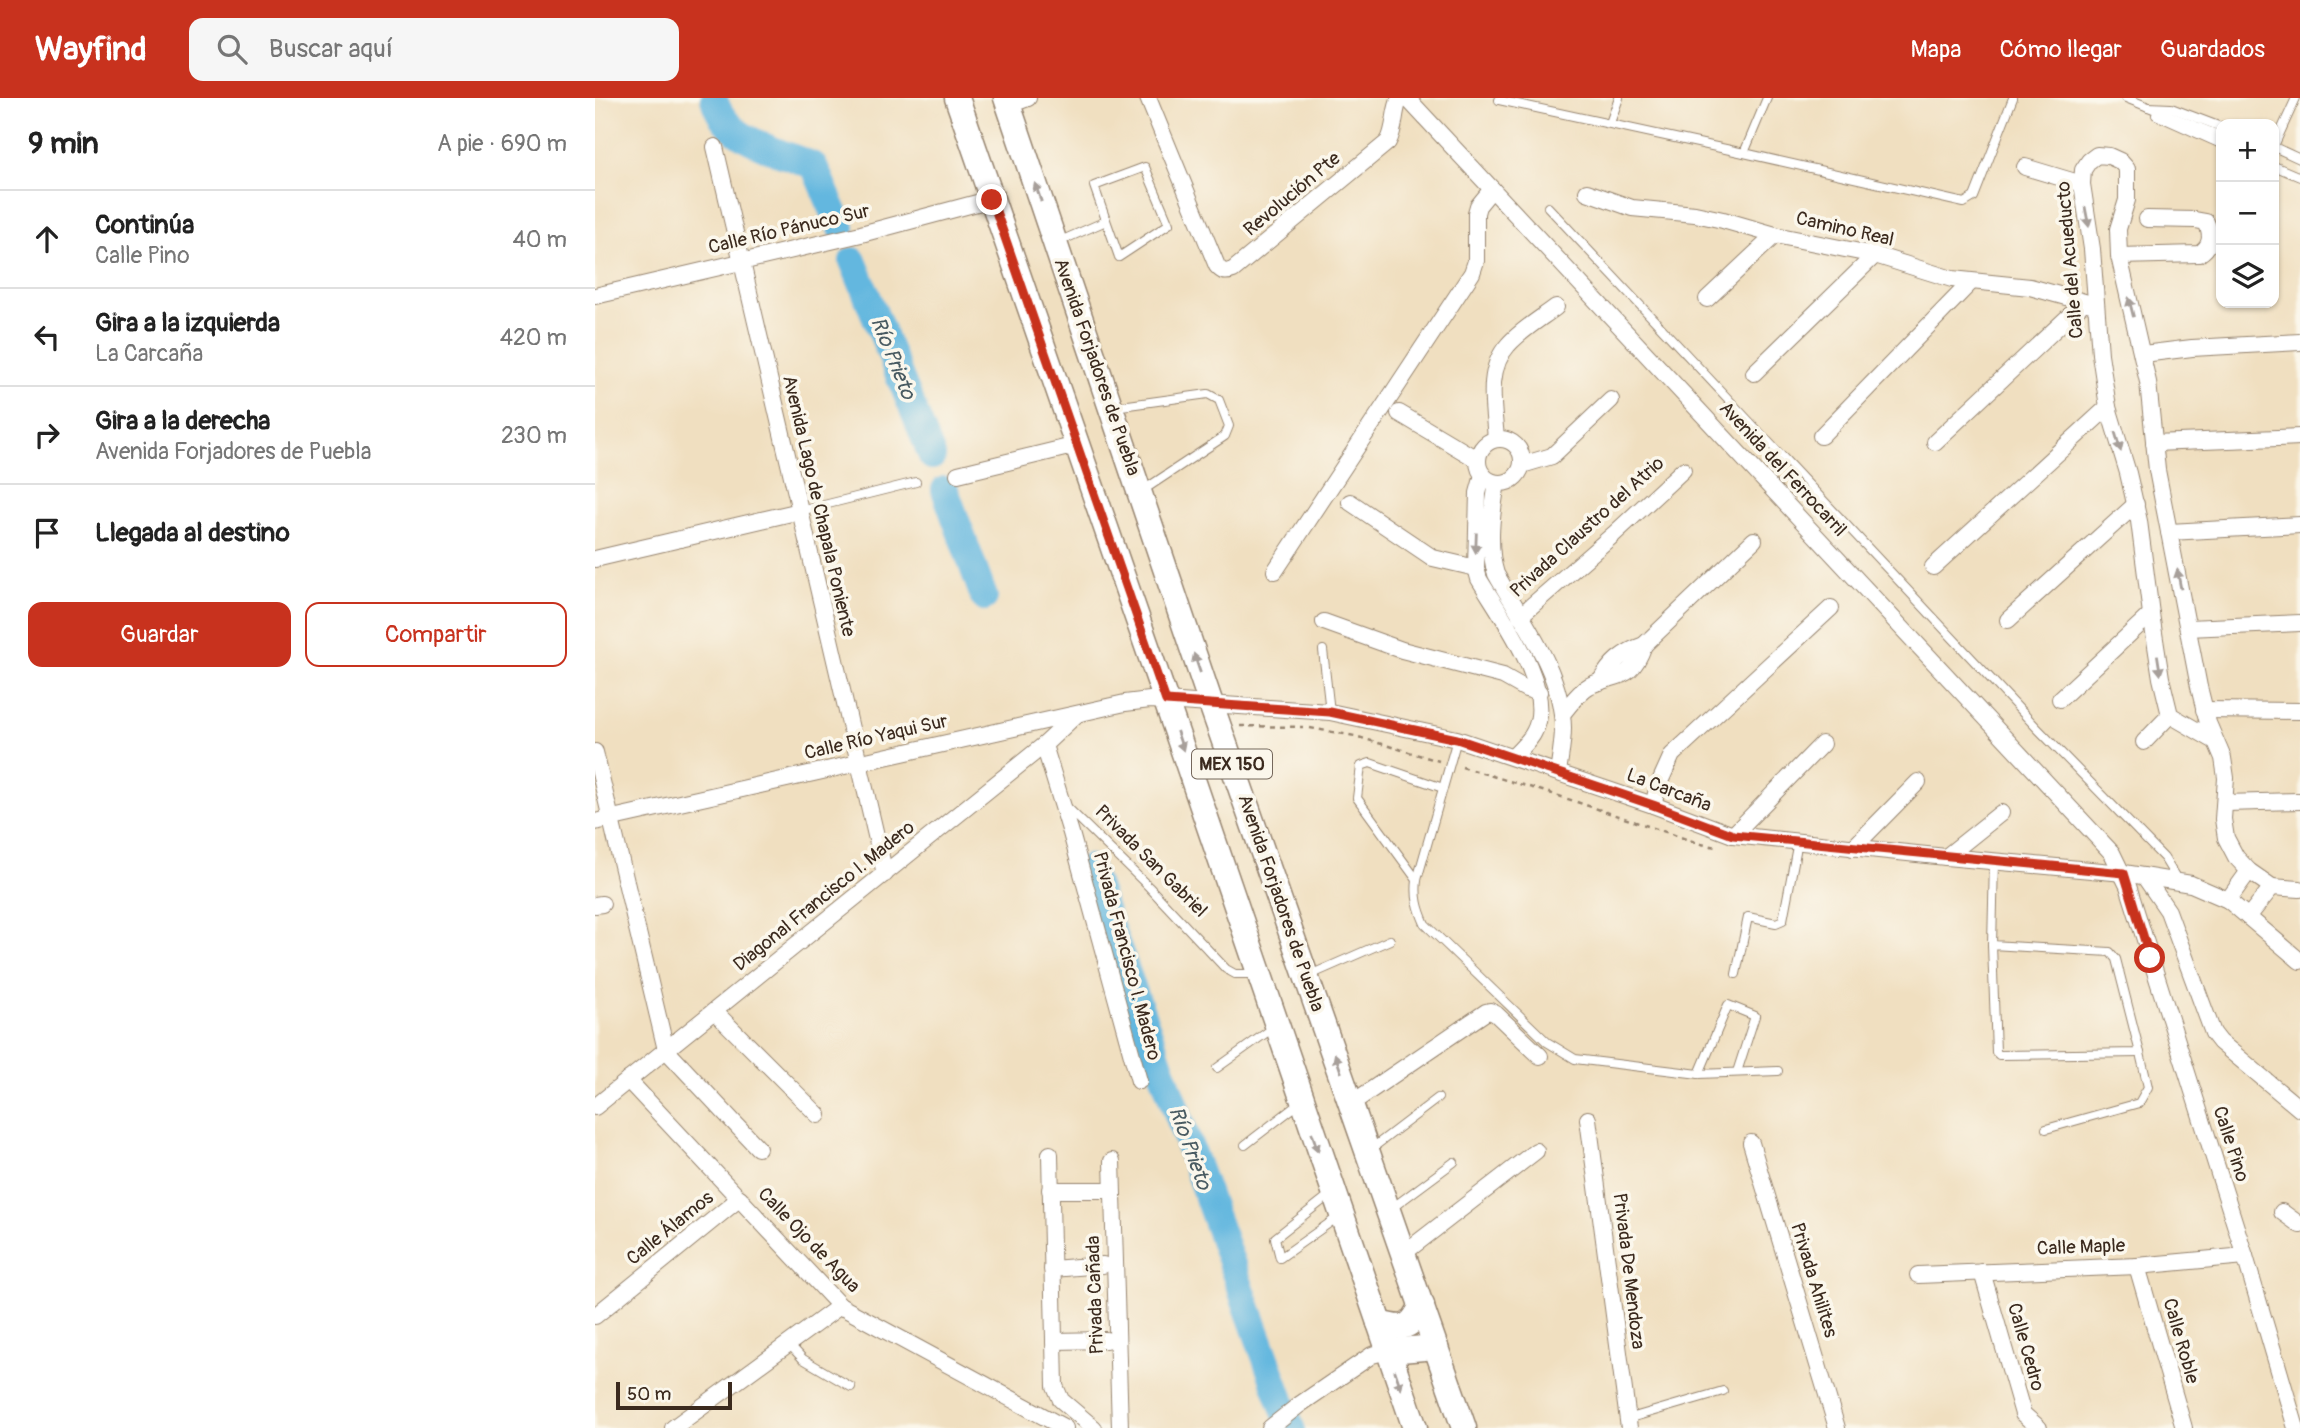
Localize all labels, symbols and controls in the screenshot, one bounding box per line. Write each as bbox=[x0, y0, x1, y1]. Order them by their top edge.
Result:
search box bbox=[189, 18, 679, 81]
text: Wayfind bbox=[35, 29, 147, 70]
icon: search bbox=[213, 30, 251, 68]
text: Buscar aquí bbox=[269, 33, 393, 65]
text: Mapa bbox=[1911, 35, 1962, 64]
text: Cómo llegar bbox=[2000, 35, 2122, 64]
text: Guardados bbox=[2160, 35, 2265, 64]
map controls bbox=[2216, 119, 2279, 308]
button: + bbox=[2216, 119, 2279, 182]
text: 9 min bbox=[28, 125, 99, 162]
text: A pie · 690 m bbox=[437, 129, 567, 158]
street label: Revolución Pte bbox=[1239, 146, 1346, 241]
street label: Calle del Acueducto bbox=[2051, 180, 2089, 340]
one-way arrow bbox=[1032, 182, 1043, 203]
button: − bbox=[2216, 182, 2279, 245]
route end bbox=[976, 184, 1007, 215]
street label: Calle Río Pánuco Sur bbox=[706, 199, 872, 259]
street label: Camino Real bbox=[1794, 206, 1896, 252]
one-way arrow bbox=[2082, 206, 2093, 228]
text: Continúa bbox=[95, 209, 194, 241]
icon: ahead bbox=[28, 220, 66, 258]
text: 40 m bbox=[513, 225, 567, 254]
text: Calle Pino bbox=[95, 241, 190, 270]
button: layers bbox=[2216, 245, 2279, 308]
street label: Avenida Forjadores de Puebla bbox=[1048, 255, 1146, 479]
one-way arrow bbox=[2125, 296, 2136, 318]
text: Gira a la izquierda bbox=[95, 307, 280, 339]
water label: Río Prieto bbox=[864, 313, 922, 405]
icon: left bbox=[28, 318, 66, 356]
text: 420 m bbox=[500, 323, 567, 352]
text: La Carcaña bbox=[95, 339, 203, 368]
street label: Avenida Lago de Chapala Poniente bbox=[777, 373, 861, 640]
street label: Avenida del Ferrocarril bbox=[1714, 396, 1852, 542]
text: Gira a la derecha bbox=[95, 405, 270, 437]
icon: right bbox=[28, 416, 66, 454]
text: 230 m bbox=[501, 421, 567, 450]
one-way arrow bbox=[2113, 431, 2124, 452]
text: Avenida Forjadores de Puebla bbox=[95, 437, 372, 466]
street label: Privada Claustro del Atrio bbox=[1505, 451, 1669, 603]
icon: arrive bbox=[28, 514, 66, 552]
text: Llegada al destino bbox=[95, 517, 290, 549]
one-way arrow bbox=[1471, 532, 1482, 554]
one-way arrow bbox=[2173, 568, 2184, 590]
button: Guardar bbox=[28, 602, 291, 667]
button: Compartir bbox=[305, 602, 567, 667]
one-way arrow bbox=[1191, 652, 1202, 673]
one-way arrow bbox=[2154, 654, 2165, 676]
street label: Calle Río Yaqui Sur bbox=[802, 709, 950, 765]
one-way arrow bbox=[1175, 731, 1186, 752]
road number: MEX 150 bbox=[1192, 750, 1272, 778]
street label: La Carcaña bbox=[1623, 763, 1715, 817]
street label: Avenida Forjadores de Puebla bbox=[1232, 791, 1330, 1015]
street label: Privada San Gabriel bbox=[1090, 800, 1212, 922]
street label: Diagonal Francisco I. Madero bbox=[729, 815, 919, 977]
street label: Privada Francisco I. Madero bbox=[1088, 849, 1166, 1063]
route start bbox=[2134, 942, 2165, 973]
one-way arrow bbox=[1332, 1052, 1343, 1073]
water label: Río Prieto bbox=[1163, 1103, 1218, 1195]
street label: Calle Pino bbox=[2208, 1103, 2254, 1185]
one-way arrow bbox=[1311, 1132, 1321, 1153]
street label: Calle Ojo de Agua bbox=[753, 1182, 865, 1298]
street label: Calle Álamos bbox=[622, 1185, 719, 1270]
street label: Privada De Mendoza bbox=[1608, 1192, 1651, 1351]
street label: Privada Ahilites bbox=[1785, 1220, 1843, 1341]
street label: Calle Maple bbox=[2036, 1233, 2126, 1261]
street label: Privada Cañada bbox=[1081, 1235, 1109, 1355]
street label: Calle Roble bbox=[2157, 1296, 2205, 1387]
street label: Calle Cedro bbox=[2002, 1300, 2050, 1394]
one-way arrow bbox=[1393, 1370, 1404, 1391]
scale bar bbox=[616, 1379, 731, 1411]
text: 50 m bbox=[627, 1382, 671, 1406]

